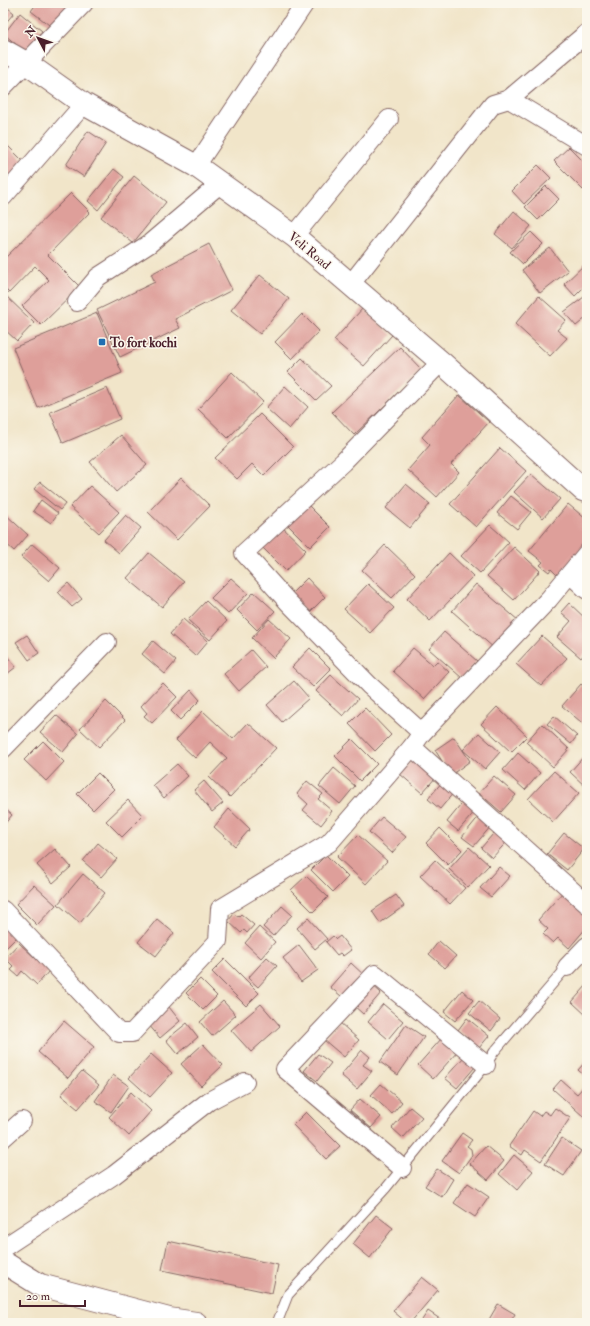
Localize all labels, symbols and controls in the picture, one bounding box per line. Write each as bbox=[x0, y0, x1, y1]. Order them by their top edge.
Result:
north arrow bbox=[18, 18, 58, 58]
text: N bbox=[22, 23, 40, 41]
street label: Veli Road bbox=[285, 228, 334, 273]
place label: To fort kochi bbox=[109, 335, 177, 351]
marker: To fort kochi bbox=[97, 337, 107, 347]
scale bar bbox=[20, 1282, 85, 1308]
text: 20 m bbox=[26, 1289, 51, 1304]

